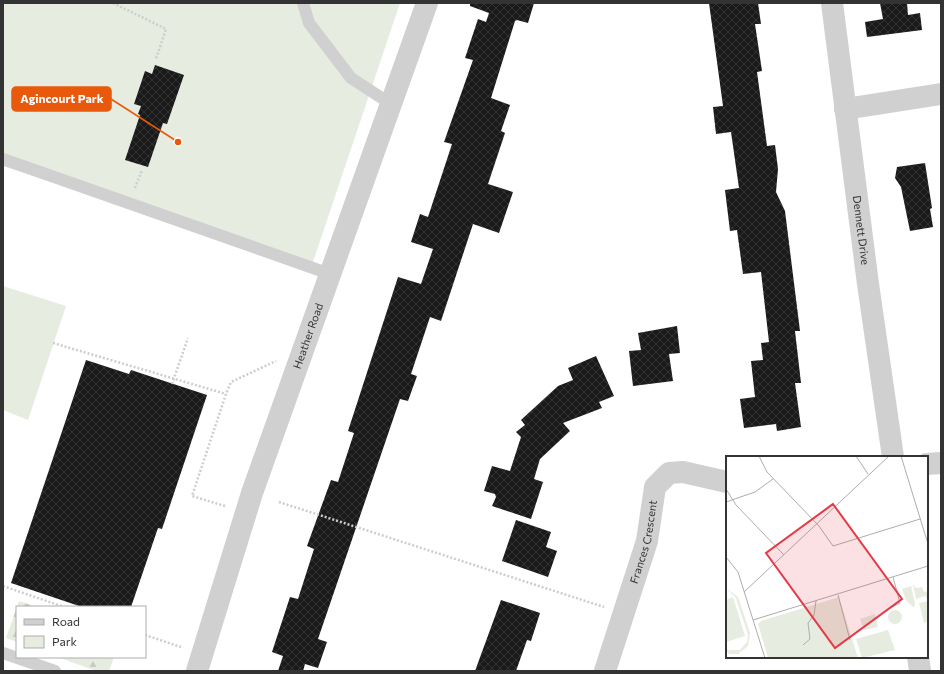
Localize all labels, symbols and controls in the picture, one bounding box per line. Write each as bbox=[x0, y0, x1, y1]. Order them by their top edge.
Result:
callout: Agincourt Park bbox=[12, 87, 111, 111]
text: Agincourt Park bbox=[20, 91, 104, 105]
street label: Dennett Drive bbox=[851, 195, 873, 266]
street label: Heather Road bbox=[290, 301, 325, 370]
inset map bbox=[726, 456, 928, 658]
street label: Frances Crescent bbox=[627, 499, 659, 585]
legend bbox=[16, 606, 146, 658]
text: Road bbox=[52, 614, 80, 628]
text: Park bbox=[52, 634, 78, 648]

